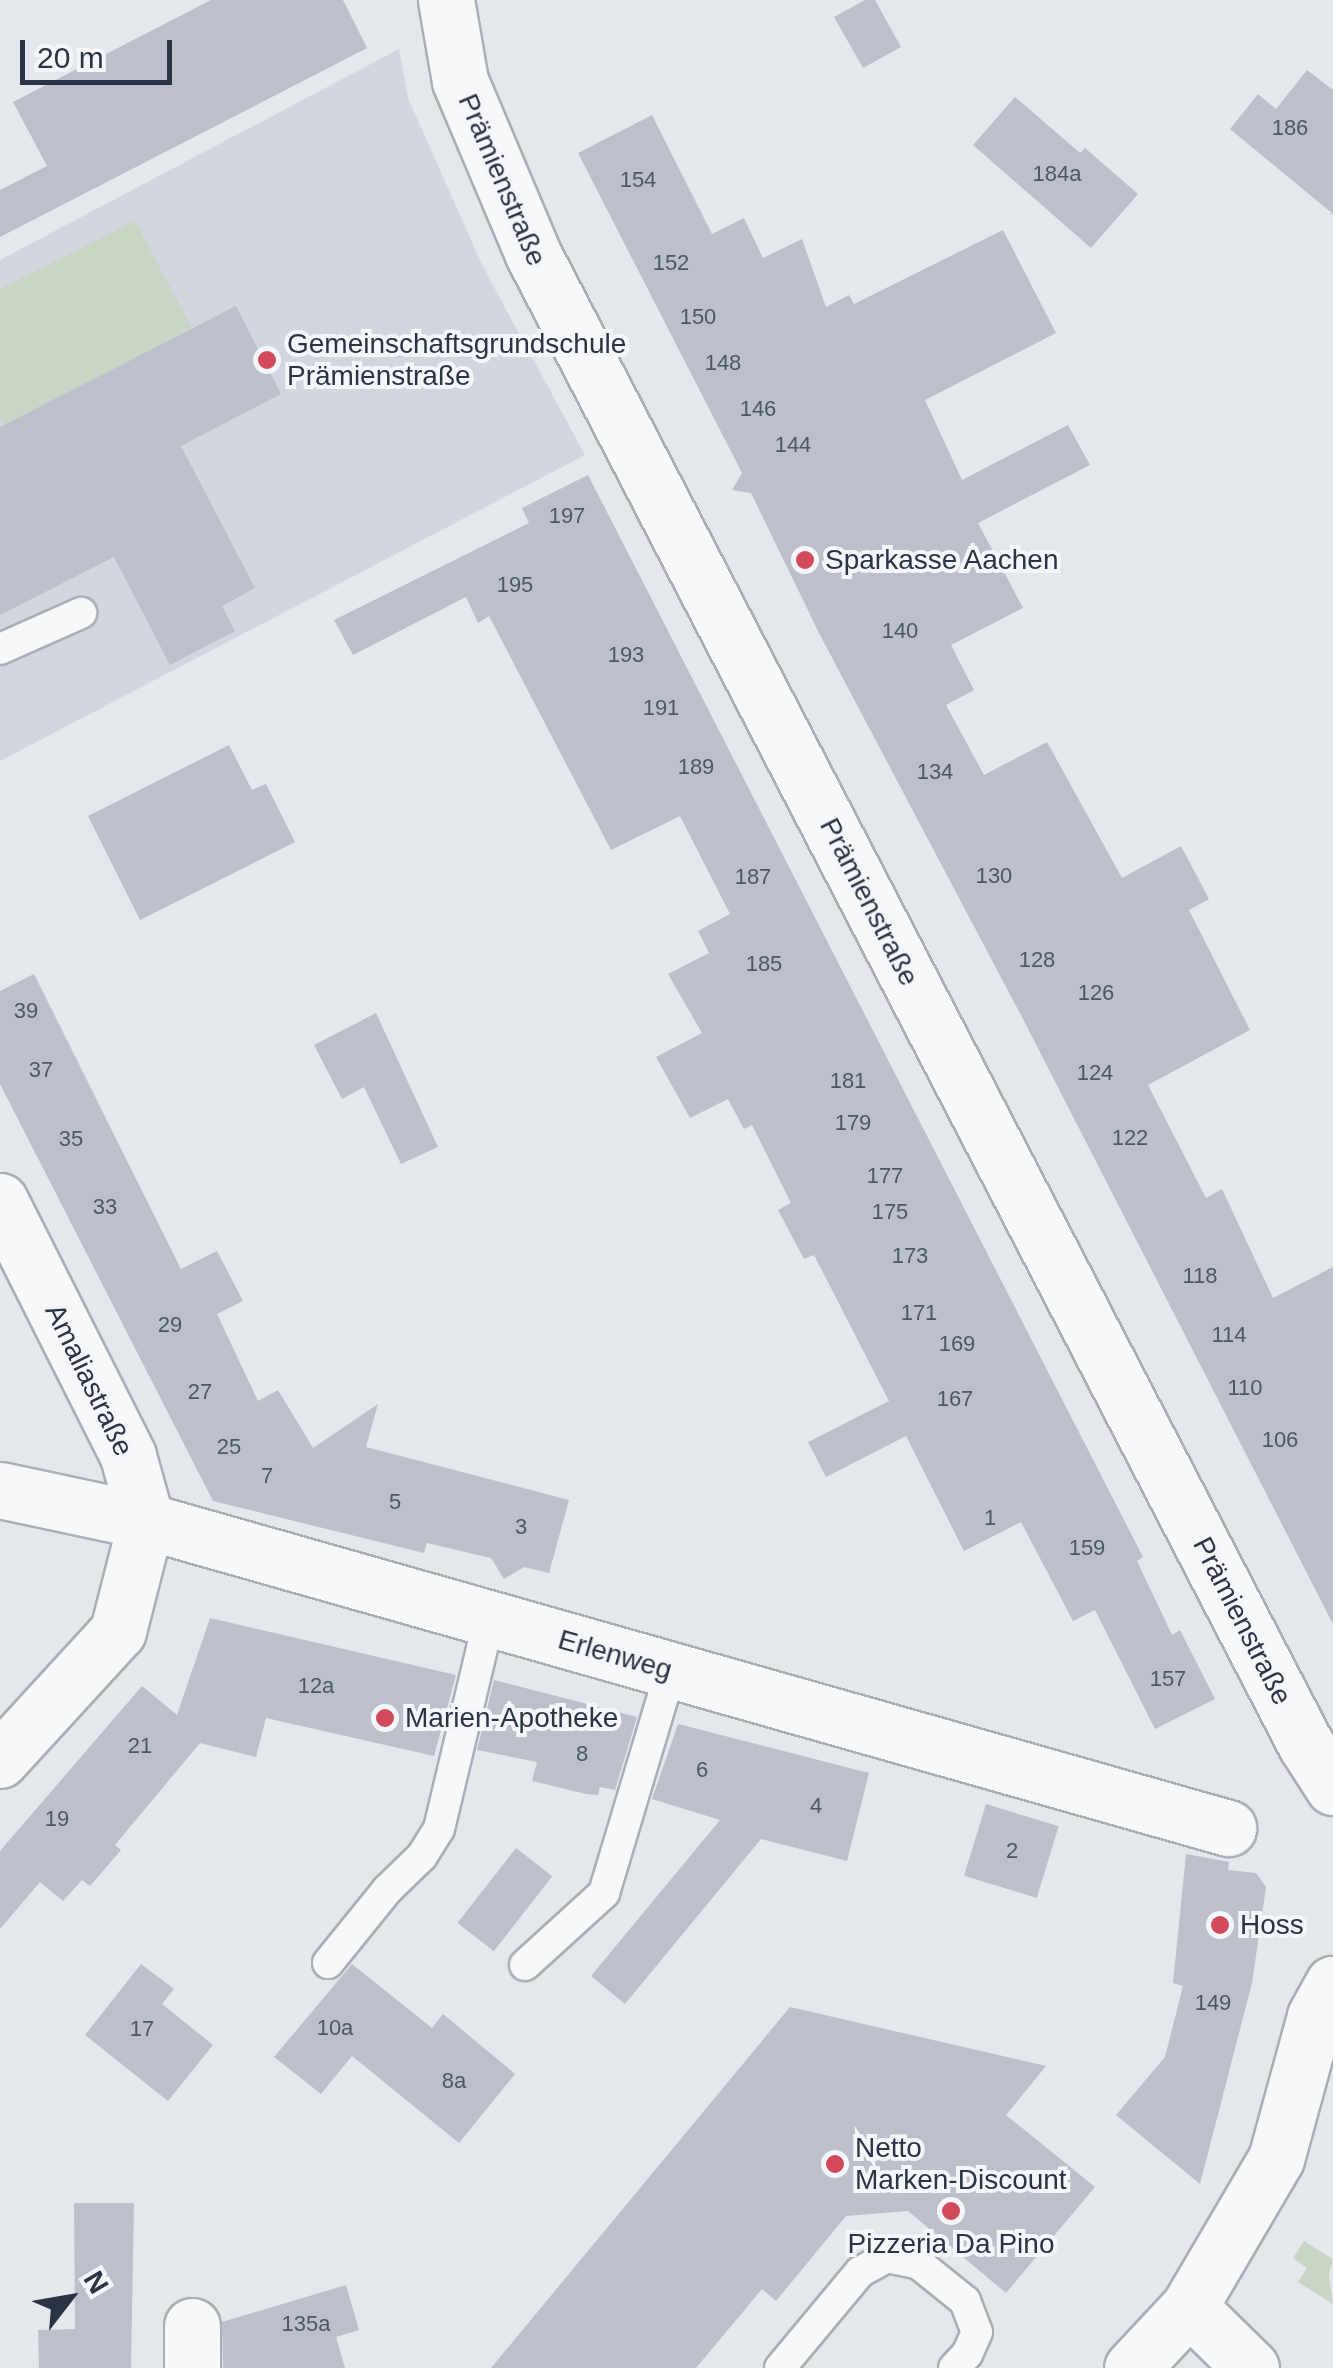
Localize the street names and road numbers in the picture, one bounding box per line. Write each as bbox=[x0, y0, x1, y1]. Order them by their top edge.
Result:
street label: Prämienstraße bbox=[451, 89, 553, 271]
street label: Prämienstraße bbox=[812, 813, 926, 991]
street label: Amaliastraße bbox=[38, 1299, 140, 1461]
street label: Prämienstraße bbox=[1185, 1532, 1299, 1710]
street label: Erlenweg bbox=[554, 1623, 676, 1687]

